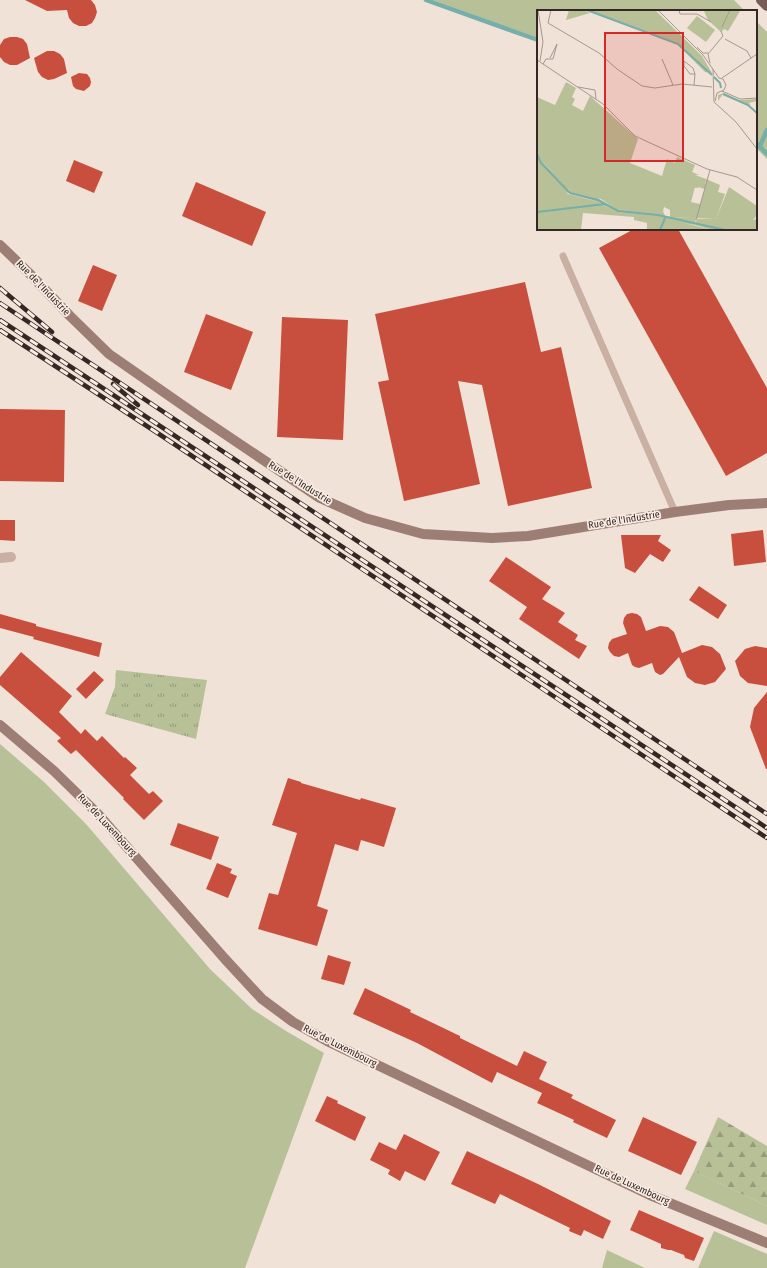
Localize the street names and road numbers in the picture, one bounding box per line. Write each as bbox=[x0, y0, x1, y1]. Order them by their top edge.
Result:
street label: Rue de l'Industrie bbox=[14, 258, 72, 318]
street label: Rue de l'Industrie bbox=[266, 459, 334, 507]
street label: Rue de l'Industrie bbox=[587, 508, 661, 532]
street label: Rue de Luxembourg bbox=[75, 791, 139, 859]
street label: Rue de Luxembourg bbox=[301, 1022, 379, 1070]
street label: Rue de Luxembourg bbox=[593, 1162, 671, 1208]

